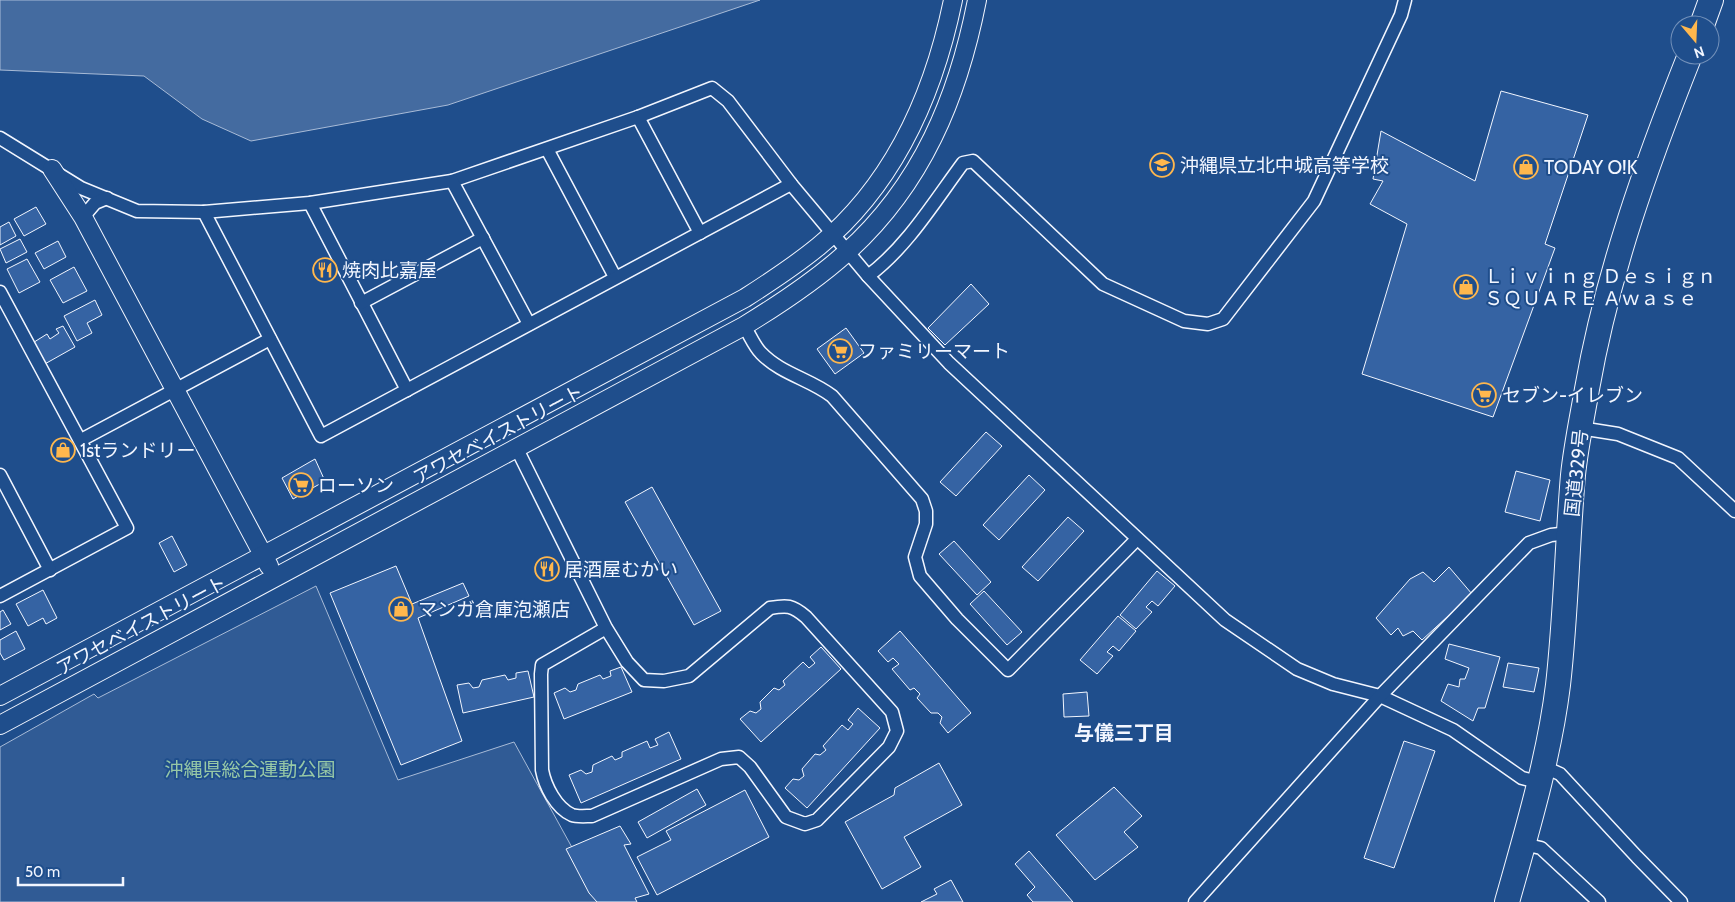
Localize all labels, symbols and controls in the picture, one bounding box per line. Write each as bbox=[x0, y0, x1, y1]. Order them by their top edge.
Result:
north arrow bbox=[1670, 15, 1720, 65]
text: N bbox=[1692, 42, 1707, 62]
school or university icon: 沖縄県立北中城高等学校 bbox=[1149, 152, 1175, 178]
place label: 沖縄県立北中城高等学校 bbox=[1180, 154, 1389, 177]
shop icon: TODAY O!K bbox=[1513, 154, 1539, 180]
place label: TODAY O!K bbox=[1544, 156, 1638, 179]
restaurant icon: 焼肉比嘉屋 bbox=[312, 257, 338, 283]
place label: 焼肉比嘉屋 bbox=[342, 259, 437, 282]
place label: Ｌｉｖｉｎｇ Ｄｅｓｉｇｎ ＳＱＵＡＲＥ Ａｗａｓｅ bbox=[1484, 265, 1716, 310]
shop icon: Ｌｉｖｉｎｇ Ｄｅｓｉｇｎ ＳＱＵＡＲＥ Ａｗａｓｅ bbox=[1453, 274, 1479, 300]
supermarket icon: ファミリーマート bbox=[827, 338, 853, 364]
place label: ファミリーマート bbox=[858, 340, 1010, 363]
street label: アワセベイストリート bbox=[409, 380, 587, 489]
supermarket icon: セブン-イレブン bbox=[1471, 382, 1497, 408]
place label: セブン-イレブン bbox=[1502, 384, 1643, 407]
street label: 国道329号 bbox=[1560, 428, 1593, 518]
shop icon: 1stランドリー bbox=[50, 437, 76, 463]
place label: 1stランドリー bbox=[80, 439, 195, 462]
supermarket icon: ローソン bbox=[288, 472, 314, 498]
place label: ローソン bbox=[318, 474, 394, 497]
restaurant icon: 居酒屋むかい bbox=[534, 556, 560, 582]
place label: 居酒屋むかい bbox=[564, 558, 678, 581]
street label: アワセベイストリート bbox=[52, 571, 230, 680]
shop icon: マンガ倉庫泡瀬店 bbox=[388, 596, 414, 622]
place label: マンガ倉庫泡瀬店 bbox=[418, 598, 570, 621]
district label: 与儀三丁目 bbox=[1074, 721, 1174, 745]
park label: 沖縄県総合運動公園 bbox=[164, 758, 336, 781]
scale bar bbox=[18, 854, 122, 886]
text: 50 m bbox=[25, 863, 60, 881]

